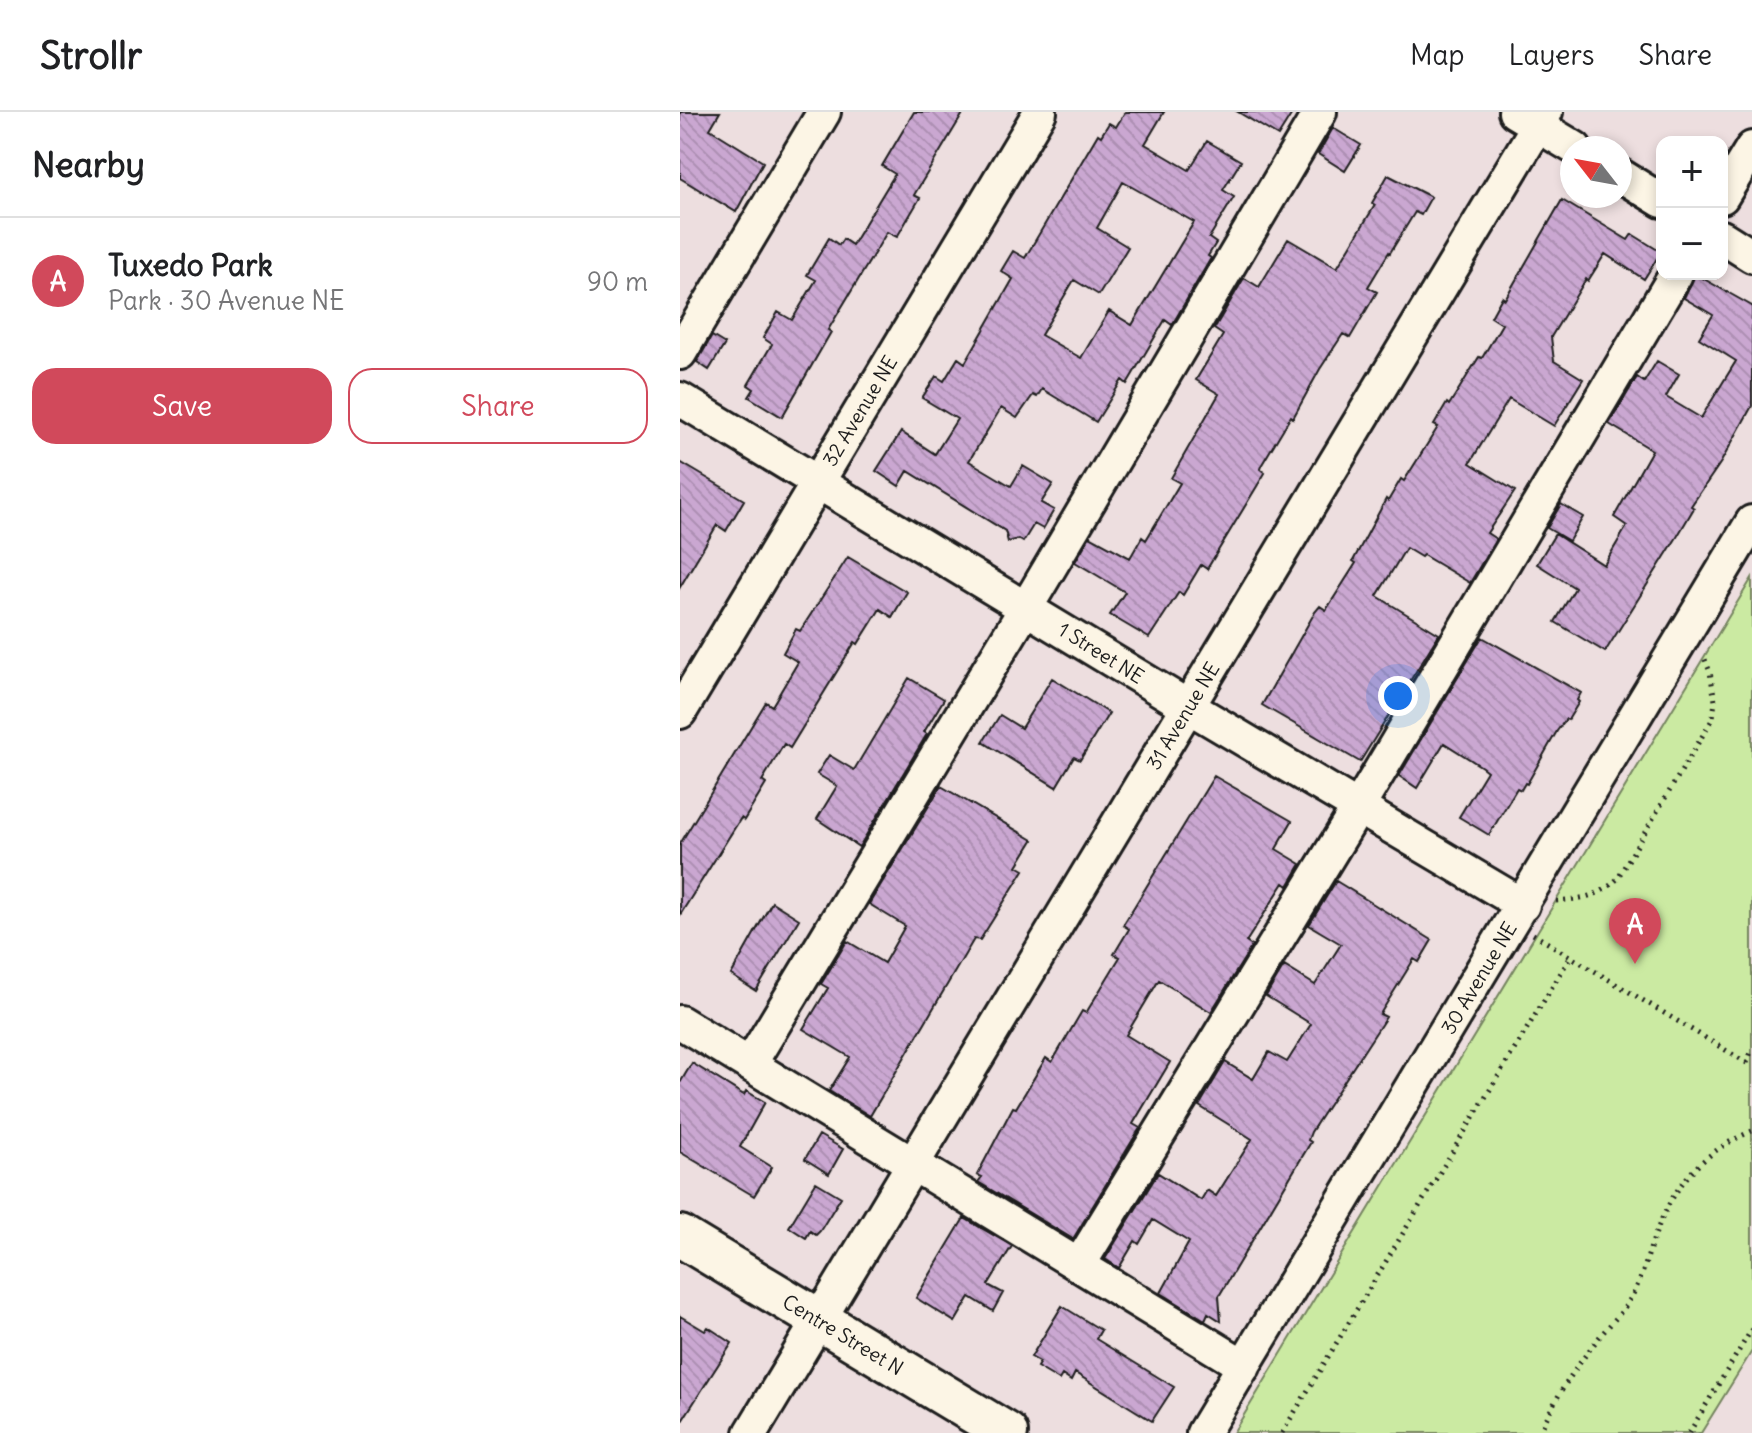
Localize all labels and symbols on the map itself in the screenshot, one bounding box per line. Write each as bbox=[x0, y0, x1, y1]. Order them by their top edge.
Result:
north arrow bbox=[1560, 136, 1632, 208]
street label: 32 Avenue NE bbox=[817, 351, 902, 471]
street label: 1 Street NE bbox=[1054, 616, 1149, 689]
street label: 31 Avenue NE bbox=[1141, 657, 1225, 774]
your location bbox=[1378, 676, 1418, 716]
pin: A bbox=[1609, 898, 1661, 964]
street label: 30 Avenue NE bbox=[1435, 917, 1522, 1038]
street label: Centre Street N bbox=[778, 1289, 908, 1380]

